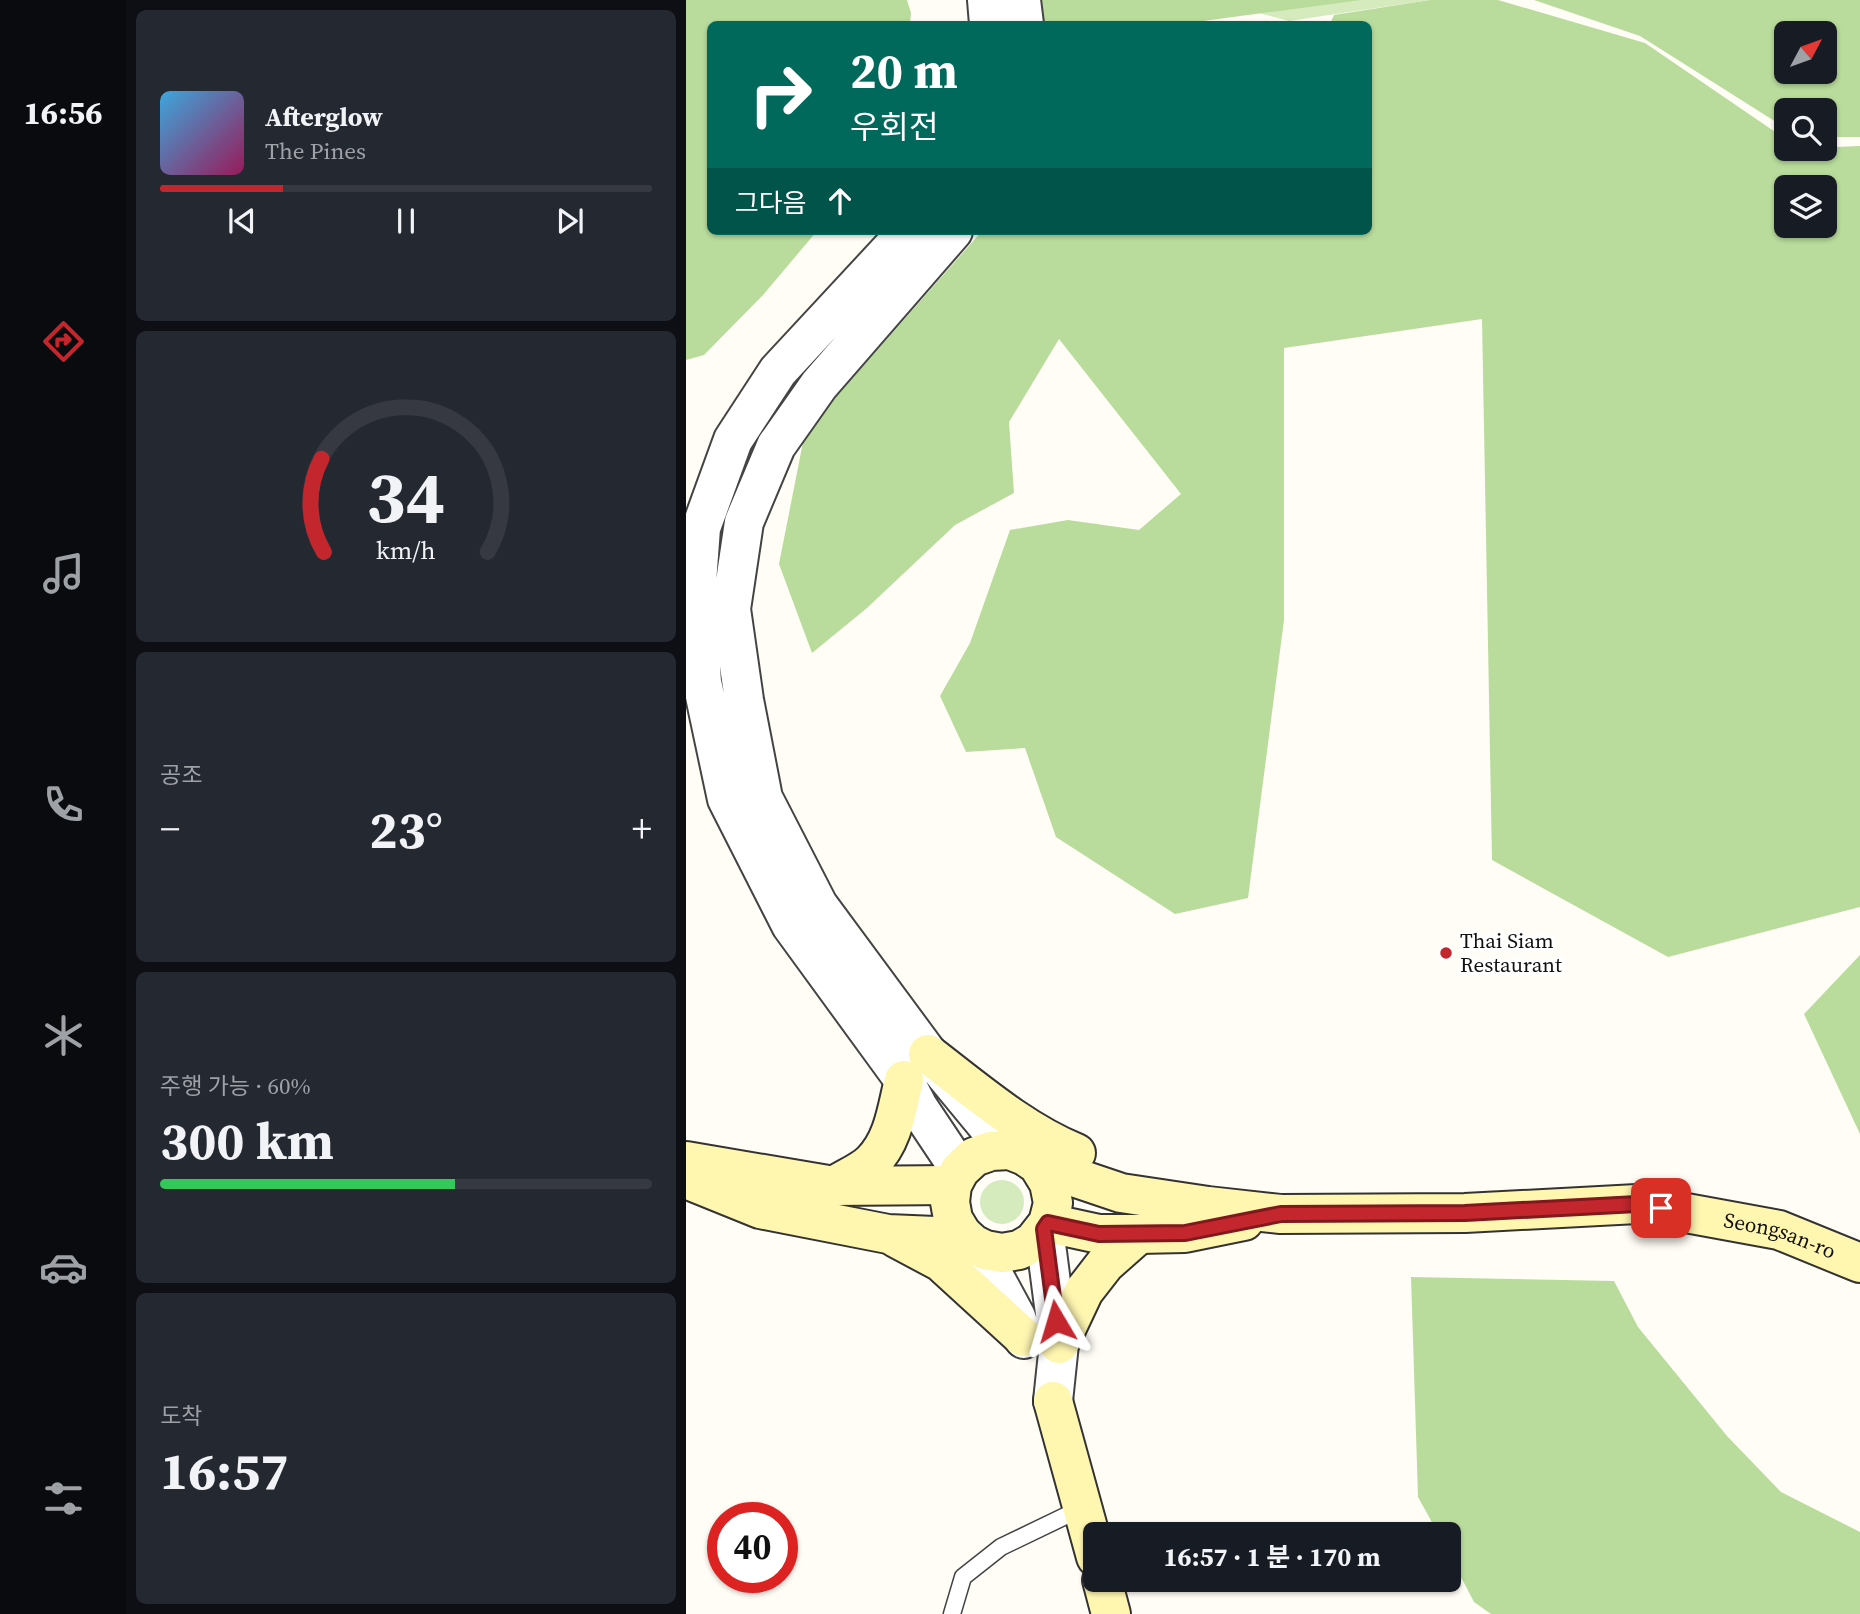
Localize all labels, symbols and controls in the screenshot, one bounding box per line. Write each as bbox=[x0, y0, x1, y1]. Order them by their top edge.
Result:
north arrow bbox=[1774, 21, 1838, 84]
map controls bbox=[1774, 21, 1837, 238]
text: 20 m bbox=[850, 37, 958, 104]
icon: right bbox=[735, 49, 826, 140]
text: 16:56 bbox=[24, 91, 102, 135]
button: search bbox=[1774, 98, 1837, 161]
text: Afterglow bbox=[265, 99, 383, 135]
text: 우회전 bbox=[850, 105, 938, 149]
text: The Pines bbox=[265, 135, 366, 167]
button: layers bbox=[1774, 175, 1837, 238]
icon: ahead bbox=[821, 182, 859, 220]
text: 그다음 bbox=[735, 185, 807, 221]
icon: previous bbox=[223, 202, 261, 240]
icon: pause bbox=[387, 202, 425, 240]
icon: next bbox=[551, 202, 589, 240]
icon: directions bbox=[39, 317, 88, 366]
text: 34 bbox=[367, 448, 445, 547]
text: km/h bbox=[376, 533, 436, 567]
icon: music bbox=[39, 549, 88, 598]
text: 공조 bbox=[160, 759, 202, 791]
icon: phone bbox=[39, 780, 88, 829]
text: 23° bbox=[369, 794, 443, 865]
text: − bbox=[160, 803, 180, 855]
text: + bbox=[632, 803, 652, 855]
place label: Thai Siam Restaurant bbox=[1460, 926, 1562, 979]
marker: Thai Siam Restaurant bbox=[1438, 945, 1454, 961]
icon: climate bbox=[39, 1011, 88, 1060]
text: 주행 가능 · 60% bbox=[160, 1070, 311, 1102]
text: 300 km bbox=[160, 1105, 334, 1176]
pin bbox=[1631, 1178, 1691, 1238]
icon: arrive bbox=[1642, 1189, 1680, 1227]
street label: Seongsan-ro bbox=[1722, 1205, 1840, 1266]
icon: car bbox=[39, 1243, 88, 1292]
position arrow bbox=[1019, 1284, 1093, 1358]
text: 도착 bbox=[160, 1400, 202, 1432]
text: 16:57 bbox=[160, 1435, 288, 1506]
icon: filters bbox=[39, 1474, 88, 1523]
speed limit sign: 40 bbox=[707, 1502, 798, 1593]
text: 16:57 · 1 분 · 170 m bbox=[1163, 1539, 1381, 1575]

